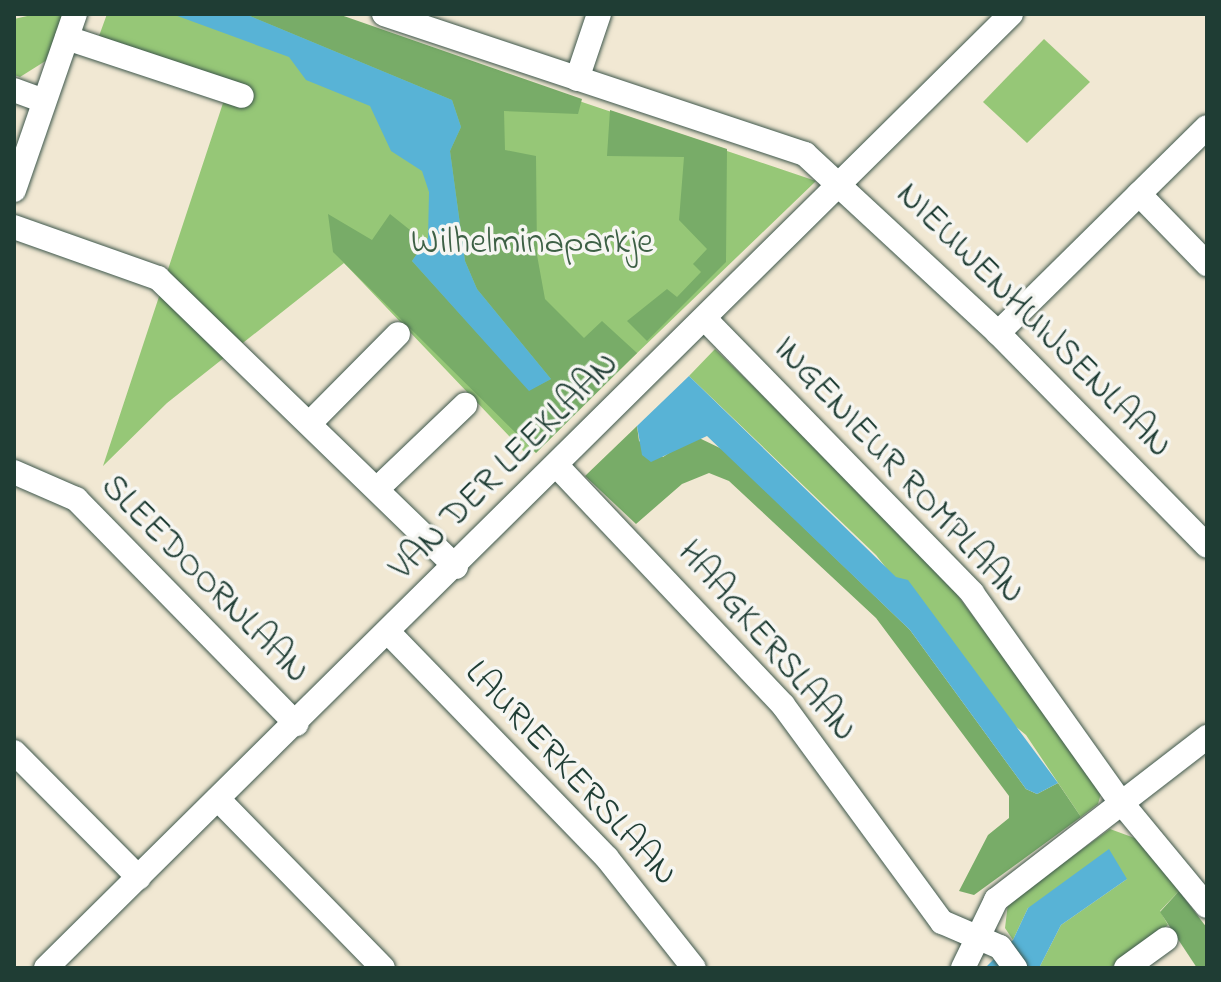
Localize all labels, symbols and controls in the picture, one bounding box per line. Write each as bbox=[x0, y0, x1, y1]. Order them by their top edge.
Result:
street label: NIEUWENHUIJSENLAAN bbox=[886, 174, 1180, 468]
park label: Wilhelminaparkje bbox=[411, 222, 653, 266]
street label: INGENIEUR ROMPLAAN bbox=[763, 328, 1033, 614]
street label: VAN DER LEEKLAAN bbox=[382, 344, 628, 590]
street label: SLEEDOORNLAAN bbox=[91, 467, 317, 693]
street label: HAAGKERSLAAN bbox=[667, 533, 865, 751]
street label: LAURIERKERSLAAN bbox=[454, 652, 686, 896]

